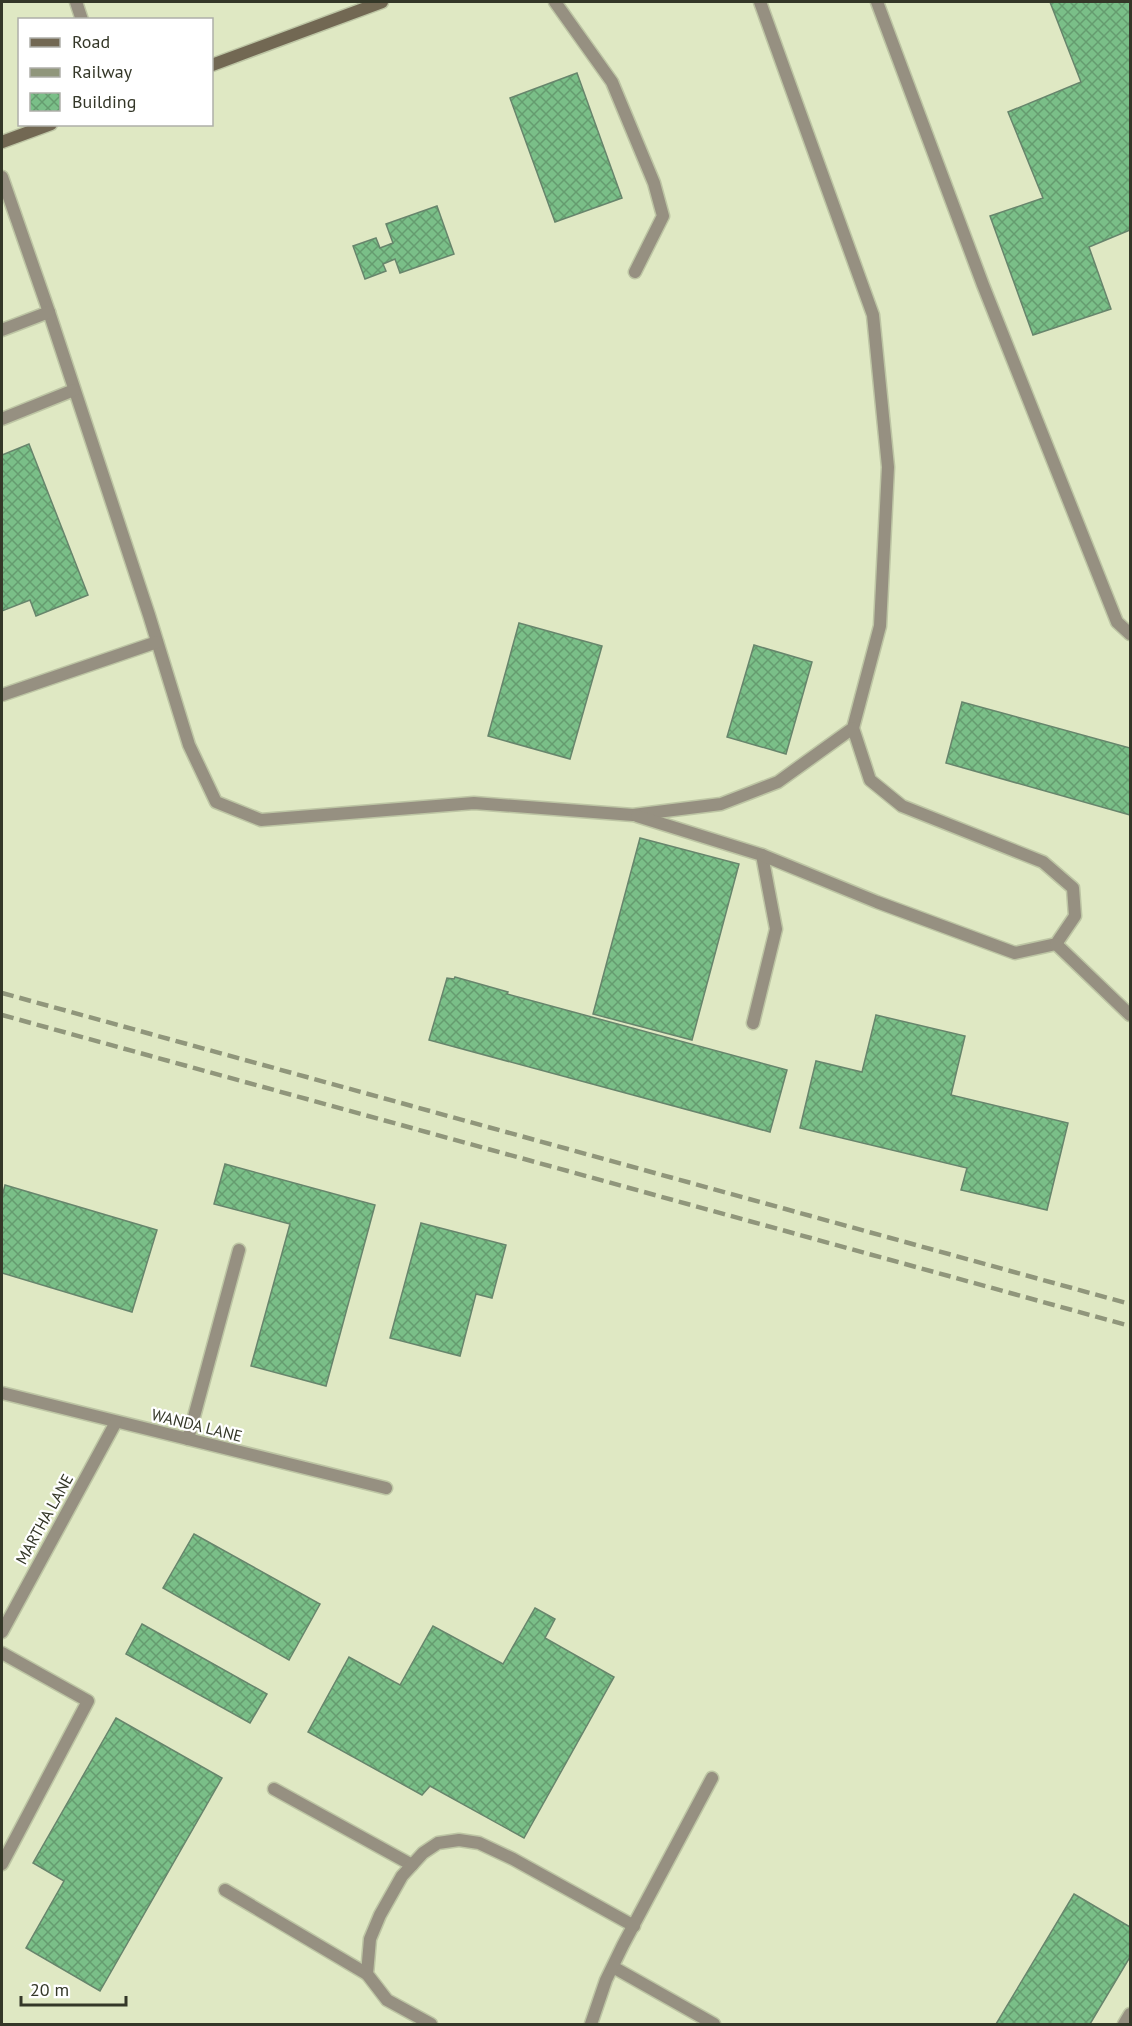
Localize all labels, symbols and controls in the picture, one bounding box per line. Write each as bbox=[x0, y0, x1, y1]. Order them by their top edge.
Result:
legend bbox=[18, 18, 213, 126]
text: Road bbox=[72, 30, 110, 53]
text: Railway bbox=[72, 60, 133, 83]
text: Building bbox=[72, 90, 136, 113]
street label: WANDA LANE bbox=[149, 1404, 245, 1446]
street label: MARTHA LANE bbox=[11, 1470, 77, 1568]
scale bar bbox=[21, 1969, 126, 2007]
text: 20 m bbox=[30, 1978, 69, 2001]

